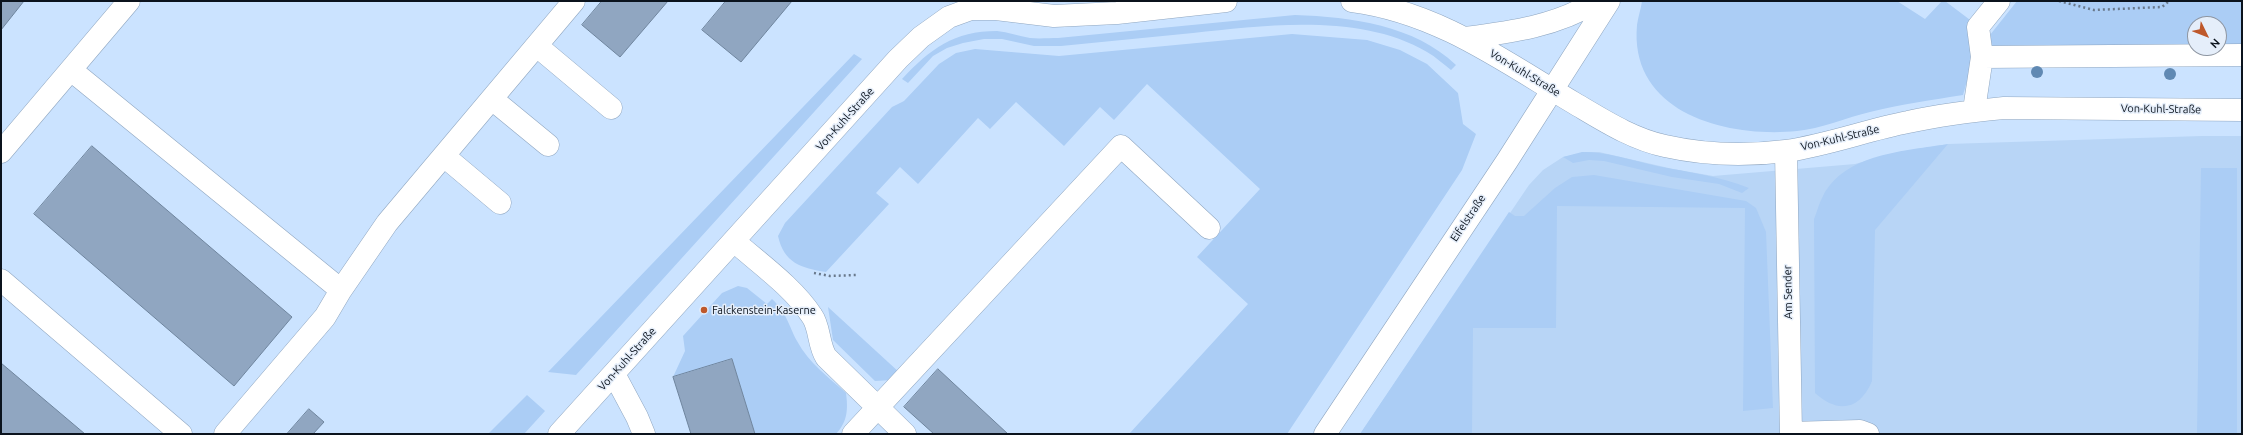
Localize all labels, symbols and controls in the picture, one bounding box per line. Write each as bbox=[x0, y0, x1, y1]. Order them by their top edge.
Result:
north arrow bbox=[2187, 16, 2227, 56]
text: N bbox=[2208, 36, 2222, 51]
street label: Von-Kuhl-Straße bbox=[1487, 47, 1563, 99]
street label: Von-Kuhl-Straße bbox=[813, 85, 877, 153]
street label: Von-Kuhl-Straße bbox=[2121, 102, 2201, 116]
street label: Von-Kuhl-Straße bbox=[1799, 123, 1881, 153]
street label: Eifelstraße bbox=[1448, 192, 1488, 244]
street label: Am Sender bbox=[1781, 265, 1795, 319]
place label: Falckenstein-Kaserne bbox=[712, 303, 816, 317]
marker: Falckenstein-Kaserne bbox=[699, 305, 709, 315]
street label: Von-Kuhl-Straße bbox=[595, 325, 659, 393]

